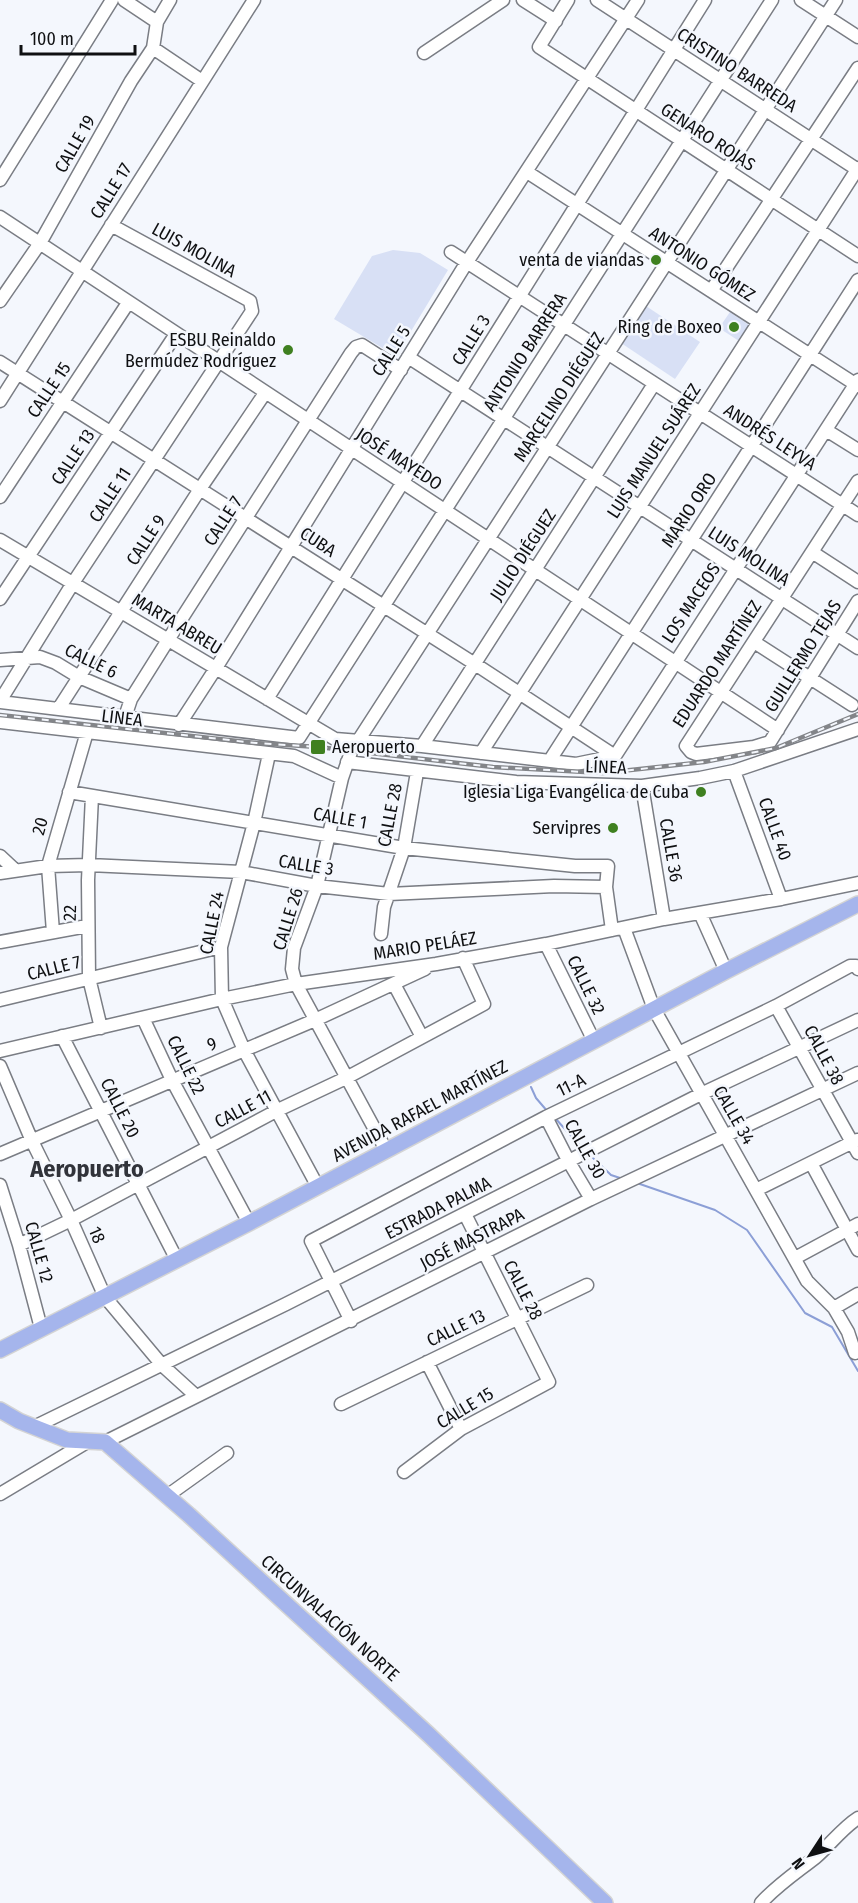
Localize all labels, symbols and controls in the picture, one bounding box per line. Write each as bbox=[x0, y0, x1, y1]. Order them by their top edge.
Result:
scale bar bbox=[21, 18, 135, 56]
street label: CRISTINO BARREDA bbox=[673, 23, 802, 117]
text: 100 m bbox=[30, 28, 74, 50]
street label: GENARO ROJAS bbox=[657, 98, 760, 176]
street label: CALLE 19 bbox=[50, 111, 100, 177]
street label: CALLE 17 bbox=[85, 159, 137, 223]
street label: LUIS MOLINA bbox=[148, 218, 240, 282]
street label: ANTONIO GÓMEZ bbox=[645, 222, 759, 306]
place label: venta de viandas bbox=[519, 249, 644, 271]
marker: venta de viandas bbox=[649, 253, 663, 267]
street label: ANTONIO BARRERA bbox=[478, 288, 572, 416]
street label: CALLE 3 bbox=[447, 311, 495, 369]
place label: Ring de Boxeo bbox=[617, 316, 722, 338]
marker: Ring de Boxeo bbox=[727, 320, 741, 334]
street label: CALLE 5 bbox=[367, 322, 415, 380]
street label: MARCELINO DIÉGUEZ bbox=[508, 328, 609, 466]
place label: ESBU Reinaldo Bermúdez Rodríguez bbox=[125, 329, 276, 372]
marker: ESBU Reinaldo Bermúdez Rodríguez bbox=[281, 343, 295, 357]
street label: CALLE 15 bbox=[22, 358, 76, 422]
street label: LUIS MANUEL SUÁREZ bbox=[601, 379, 706, 522]
street label: ANDRÉS LEYVA bbox=[720, 398, 821, 475]
street label: JOSÉ MAYEDO bbox=[352, 422, 447, 495]
street label: CALLE 13 bbox=[46, 425, 100, 489]
street label: CALLE 11 bbox=[84, 463, 136, 527]
street label: MARIO ORO bbox=[657, 469, 721, 551]
street label: CALLE 7 bbox=[199, 492, 247, 550]
street label: JULIO DIÉGUEZ bbox=[484, 504, 561, 605]
street label: CALLE 9 bbox=[122, 511, 170, 569]
street label: LUIS MOLINA bbox=[704, 521, 794, 591]
street label: CUBA bbox=[296, 522, 341, 562]
street label: LOS MACEOS bbox=[657, 559, 725, 647]
street label: MARTA ABREU bbox=[128, 589, 226, 659]
street label: EDUARDO MARTÍNEZ bbox=[667, 596, 766, 732]
street label: GUILLERMO TEJAS bbox=[760, 596, 846, 716]
street label: CALLE 6 bbox=[61, 639, 121, 683]
street label: LÍNEA bbox=[100, 704, 145, 732]
place label: Aeropuerto bbox=[332, 736, 415, 758]
marker: Aeropuerto bbox=[309, 738, 327, 756]
street label: LÍNEA bbox=[585, 754, 628, 779]
street label: CALLE 28 bbox=[373, 781, 407, 849]
place label: Iglesia Liga Evangélica de Cuba bbox=[463, 781, 689, 803]
marker: Iglesia Liga Evangélica de Cuba bbox=[694, 785, 708, 799]
street label: CALLE 40 bbox=[753, 795, 797, 863]
street label: CALLE 1 bbox=[311, 802, 369, 834]
street label: 20 bbox=[27, 815, 53, 837]
street label: CALLE 36 bbox=[655, 816, 687, 884]
place label: Servipres bbox=[532, 817, 601, 839]
marker: Servipres bbox=[606, 821, 620, 835]
street label: CALLE 3 bbox=[277, 850, 335, 880]
street label: CALLE 26 bbox=[268, 885, 308, 953]
street label: CALLE 24 bbox=[195, 889, 229, 956]
street label: 22 bbox=[59, 905, 81, 921]
street label: MARIO PELÁEZ bbox=[372, 926, 478, 965]
street label: CALLE 7 bbox=[25, 951, 83, 985]
street label: CALLE 32 bbox=[562, 952, 610, 1018]
street label: CALLE 38 bbox=[799, 1021, 849, 1089]
street label: CALLE 22 bbox=[162, 1032, 210, 1098]
street label: 9 bbox=[204, 1032, 220, 1056]
street label: AVENIDA RAFAEL MARTÍNEZ bbox=[328, 1055, 511, 1167]
street label: 11-A bbox=[553, 1068, 590, 1101]
street label: CALLE 20 bbox=[96, 1074, 144, 1142]
street label: CALLE 34 bbox=[708, 1082, 760, 1148]
street label: CALLE 11 bbox=[211, 1085, 275, 1133]
street label: CALLE 30 bbox=[560, 1115, 610, 1183]
district label: Aeropuerto bbox=[29, 1155, 144, 1183]
street label: ESTRADA PALMA bbox=[381, 1172, 495, 1244]
street label: JOSÉ MASTRAPA bbox=[416, 1202, 528, 1275]
street label: CALLE 12 bbox=[20, 1219, 58, 1285]
street label: 18 bbox=[84, 1223, 110, 1247]
street label: CALLE 28 bbox=[499, 1256, 547, 1324]
street label: CALLE 13 bbox=[423, 1304, 489, 1352]
street label: CALLE 15 bbox=[433, 1382, 497, 1434]
street label: CIRCUNVALACIÓN NORTE bbox=[256, 1550, 404, 1686]
north arrow bbox=[780, 1825, 840, 1885]
text: N bbox=[788, 1854, 809, 1873]

